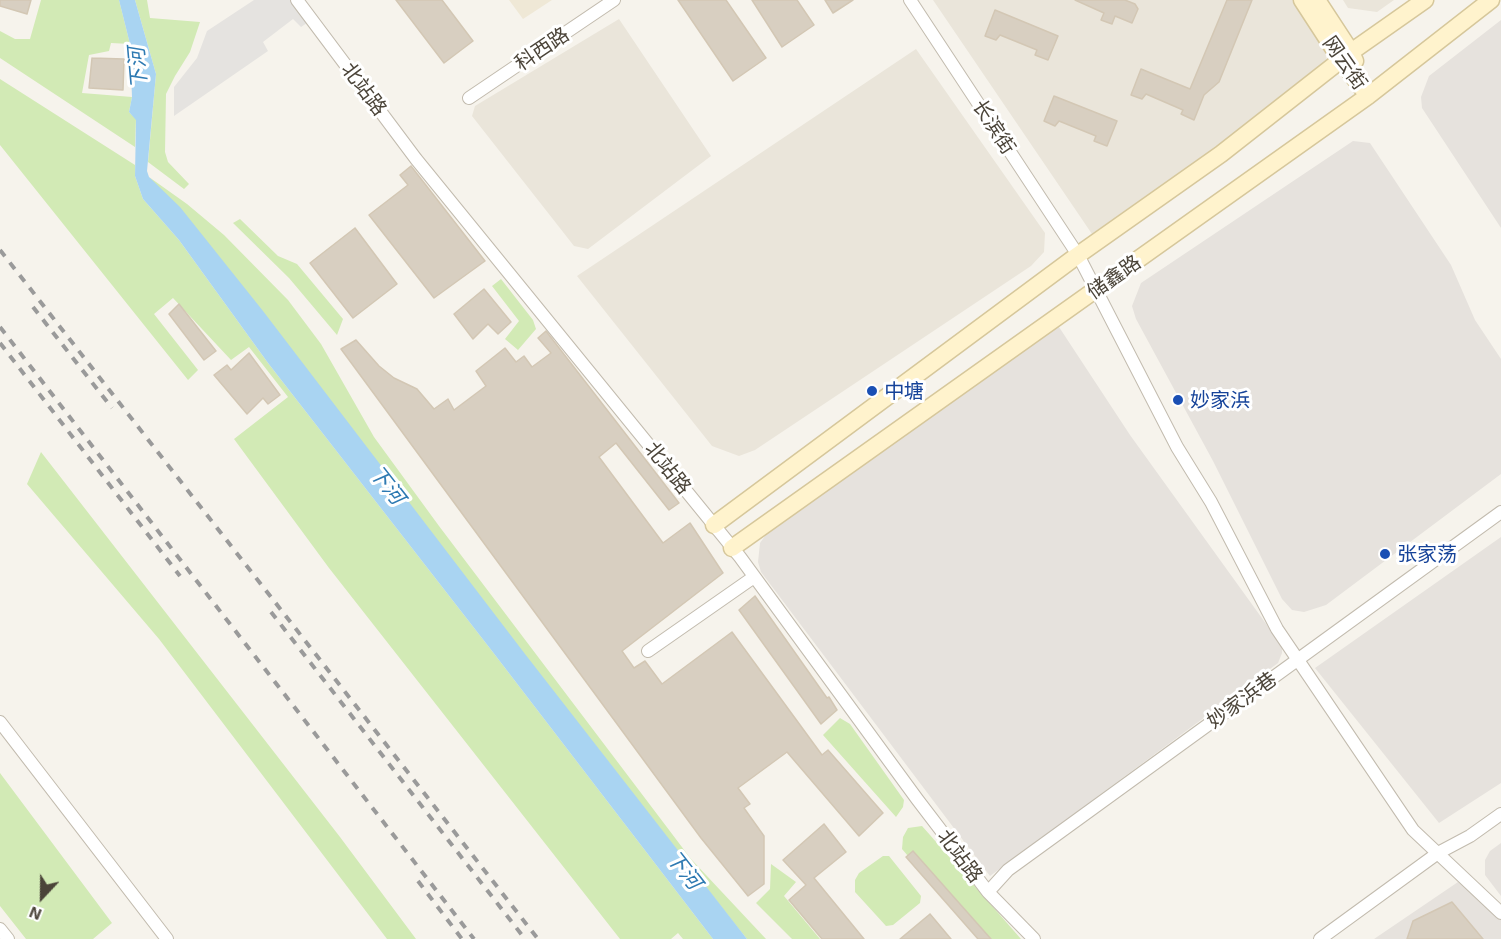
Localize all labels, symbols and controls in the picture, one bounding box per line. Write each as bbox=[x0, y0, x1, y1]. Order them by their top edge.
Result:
street label: 科西路 bbox=[510, 22, 574, 76]
street label: 网云街 bbox=[1318, 32, 1372, 94]
water label: 下河 bbox=[124, 46, 152, 90]
street label: 北站路 bbox=[336, 58, 392, 120]
street label: 长滨街 bbox=[968, 95, 1020, 159]
street label: 储鑫路 bbox=[1083, 250, 1145, 304]
place label: 中塘 bbox=[884, 379, 924, 403]
marker: 中塘 bbox=[865, 384, 879, 398]
place label: 妙家浜 bbox=[1190, 388, 1250, 412]
marker: 妙家浜 bbox=[1171, 393, 1185, 407]
street label: 北站路 bbox=[640, 437, 696, 499]
water label: 下河 bbox=[364, 461, 410, 509]
place label: 张家荡 bbox=[1397, 542, 1457, 566]
marker: 张家荡 bbox=[1378, 547, 1392, 561]
street label: 妙家浜巷 bbox=[1203, 667, 1281, 733]
street label: 北站路 bbox=[932, 825, 988, 887]
water label: 下河 bbox=[661, 846, 707, 894]
north arrow bbox=[12, 867, 72, 927]
text: N bbox=[26, 903, 44, 925]

